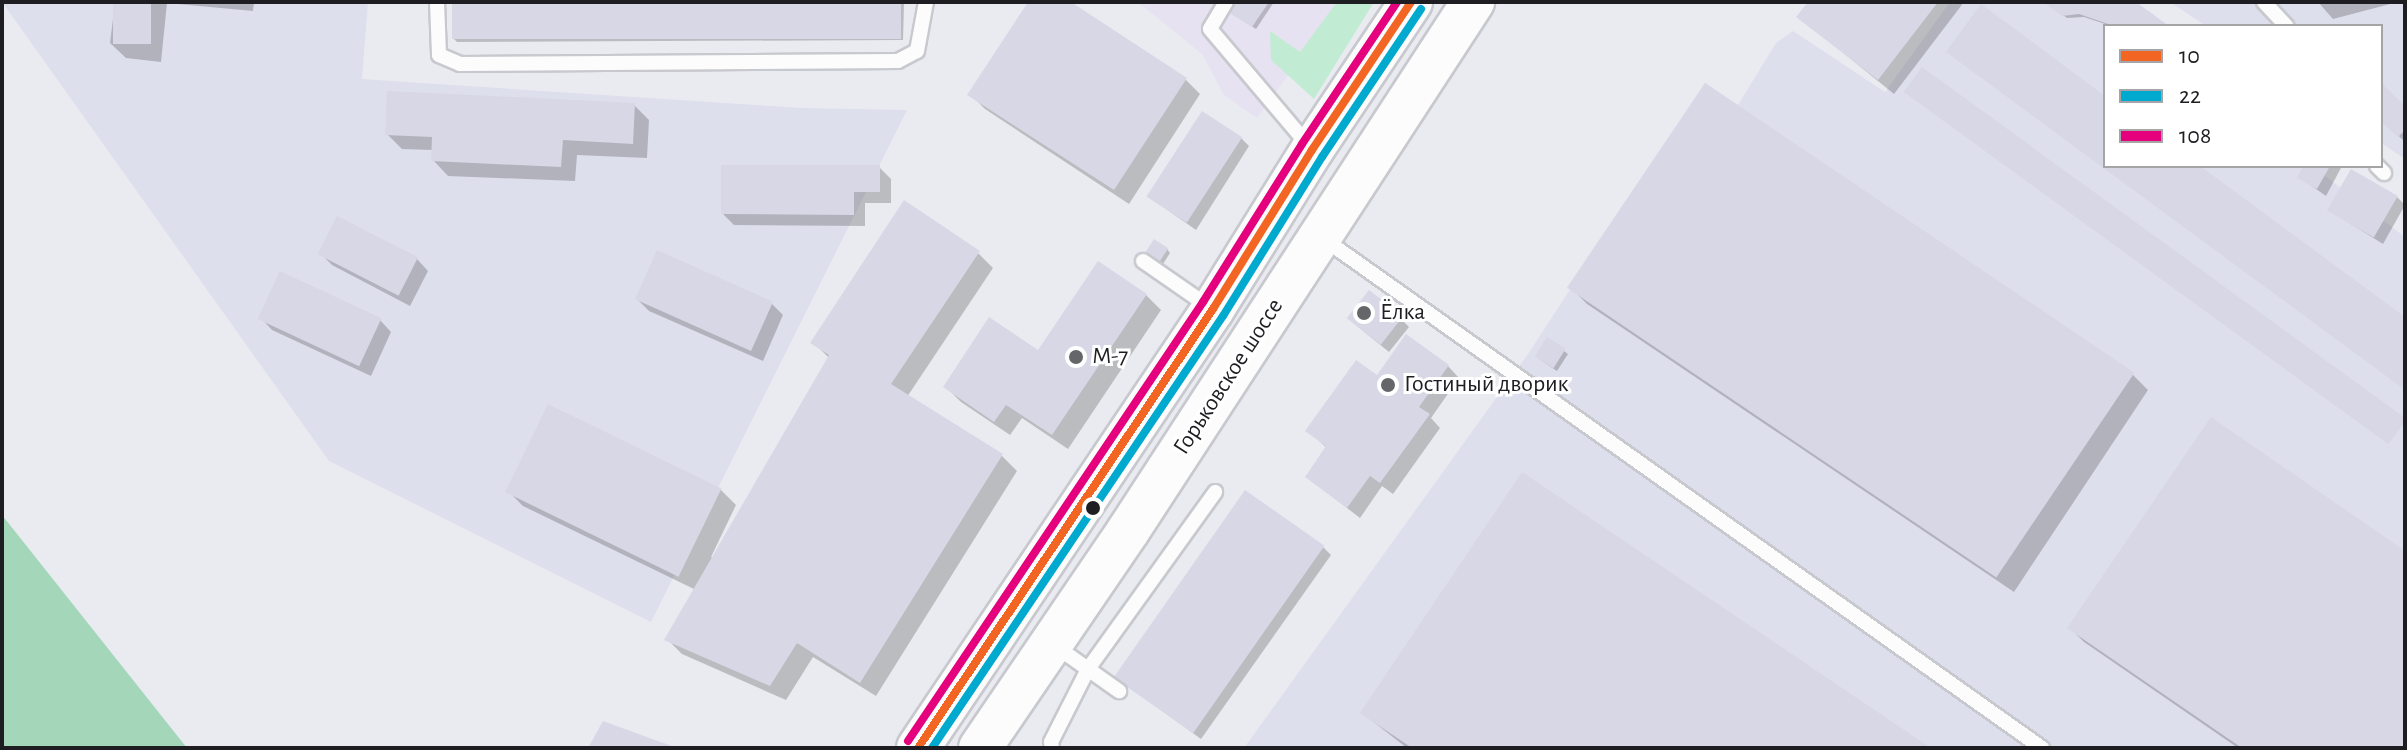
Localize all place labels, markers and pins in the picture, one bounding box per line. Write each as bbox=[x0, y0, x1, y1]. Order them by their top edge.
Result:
place label: Ёлка bbox=[1380, 299, 1425, 327]
marker: Ёлка bbox=[1355, 304, 1373, 322]
place label: М-7 bbox=[1092, 343, 1128, 371]
marker: М-7 bbox=[1067, 348, 1085, 366]
place label: Гостиный дворик bbox=[1404, 371, 1568, 399]
marker: Гостиный дворик bbox=[1379, 376, 1397, 394]
unlabelled marker bbox=[1085, 500, 1101, 516]

